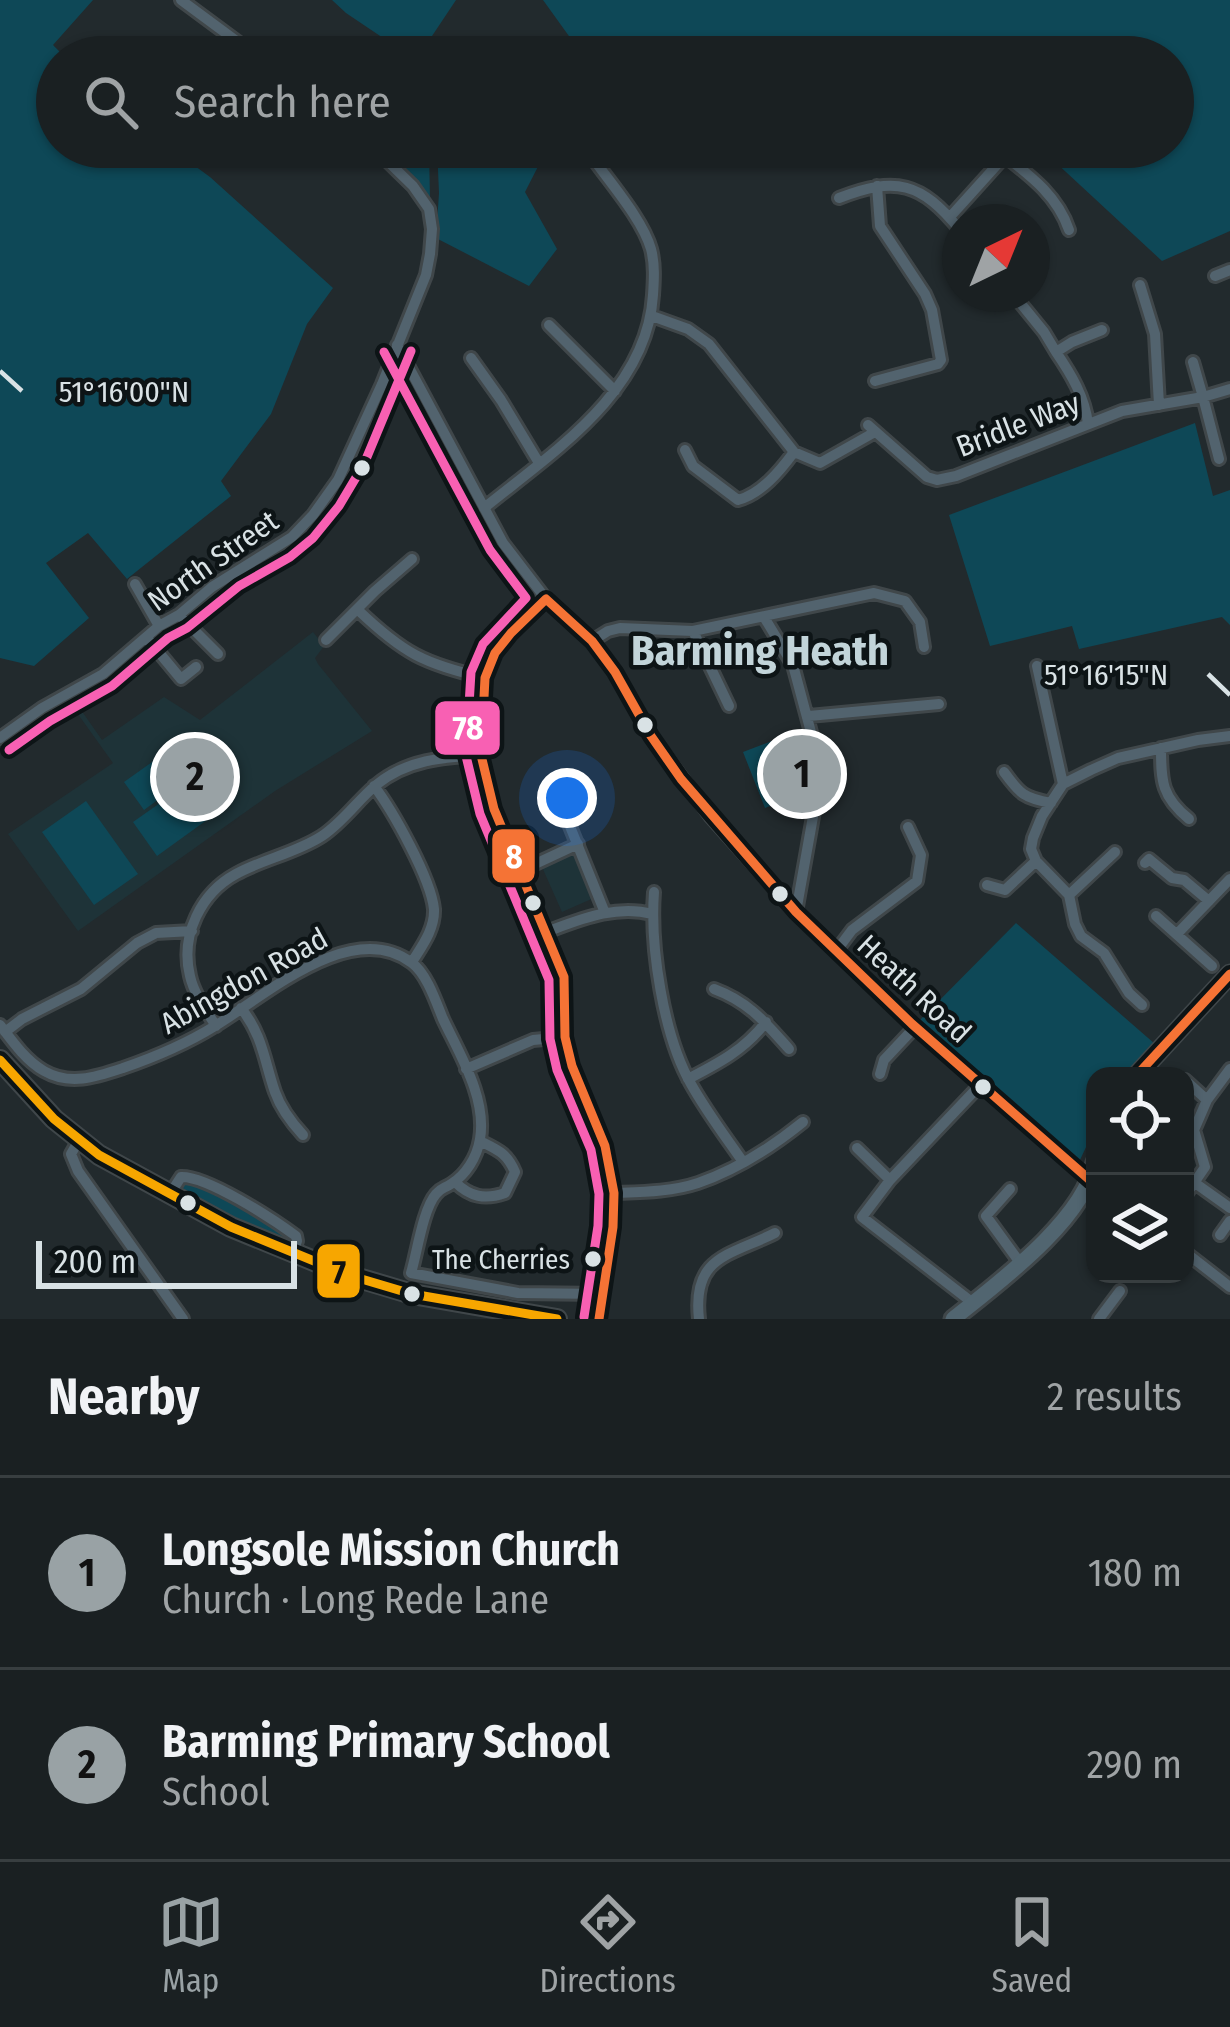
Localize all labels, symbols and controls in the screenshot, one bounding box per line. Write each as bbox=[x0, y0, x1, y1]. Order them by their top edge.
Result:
search box bbox=[36, 36, 1194, 168]
icon: search bbox=[78, 69, 144, 135]
text: Search here bbox=[174, 75, 391, 129]
north arrow bbox=[942, 204, 1050, 312]
text: 51°16'00"N bbox=[59, 374, 189, 410]
street label: Bridle Way bbox=[951, 385, 1085, 465]
unlabelled marker bbox=[351, 457, 373, 479]
street label: North Street bbox=[141, 503, 285, 619]
district label: Barming Heath bbox=[631, 626, 889, 676]
text: 51°16'15"N bbox=[1044, 657, 1168, 693]
line badge: 78 bbox=[433, 699, 502, 757]
text: 78 bbox=[453, 708, 484, 748]
unlabelled marker bbox=[634, 714, 656, 736]
pin: 1 bbox=[763, 729, 841, 819]
pin: 2 bbox=[156, 732, 234, 822]
your location bbox=[537, 768, 597, 828]
line badge: 8 bbox=[490, 827, 537, 885]
text: 8 bbox=[505, 837, 523, 877]
unlabelled marker bbox=[769, 883, 791, 905]
unlabelled marker bbox=[522, 892, 544, 914]
street label: Abingdon Road bbox=[154, 920, 334, 1042]
street label: Heath Road bbox=[850, 927, 978, 1051]
map controls bbox=[1086, 1067, 1194, 1283]
button: locate bbox=[1086, 1067, 1194, 1175]
unlabelled marker bbox=[972, 1076, 994, 1098]
button: layers bbox=[1086, 1175, 1194, 1283]
unlabelled marker bbox=[177, 1192, 199, 1214]
scale bar bbox=[36, 1235, 297, 1288]
text: 200 m bbox=[54, 1242, 136, 1282]
line badge: 7 bbox=[315, 1242, 362, 1300]
place label: The Cherries bbox=[432, 1244, 570, 1276]
marker: The Cherries bbox=[582, 1248, 604, 1270]
text: 7 bbox=[332, 1252, 346, 1292]
unlabelled marker bbox=[401, 1283, 423, 1305]
text: Nearby bbox=[48, 1366, 200, 1428]
text: 2 results bbox=[1047, 1374, 1182, 1420]
text: Longsole Mission Church bbox=[162, 1523, 620, 1577]
text: 1 bbox=[79, 1550, 95, 1596]
text: 180 m bbox=[1088, 1550, 1182, 1596]
text: Church · Long Rede Lane bbox=[162, 1577, 549, 1623]
text: Barming Primary School bbox=[162, 1715, 610, 1769]
text: 2 bbox=[78, 1742, 96, 1788]
text: 290 m bbox=[1087, 1742, 1182, 1788]
text: School bbox=[162, 1769, 270, 1815]
tab: Map bbox=[158, 1889, 224, 2001]
tab: Directions bbox=[539, 1889, 676, 2001]
tab: Saved bbox=[992, 1889, 1072, 2001]

